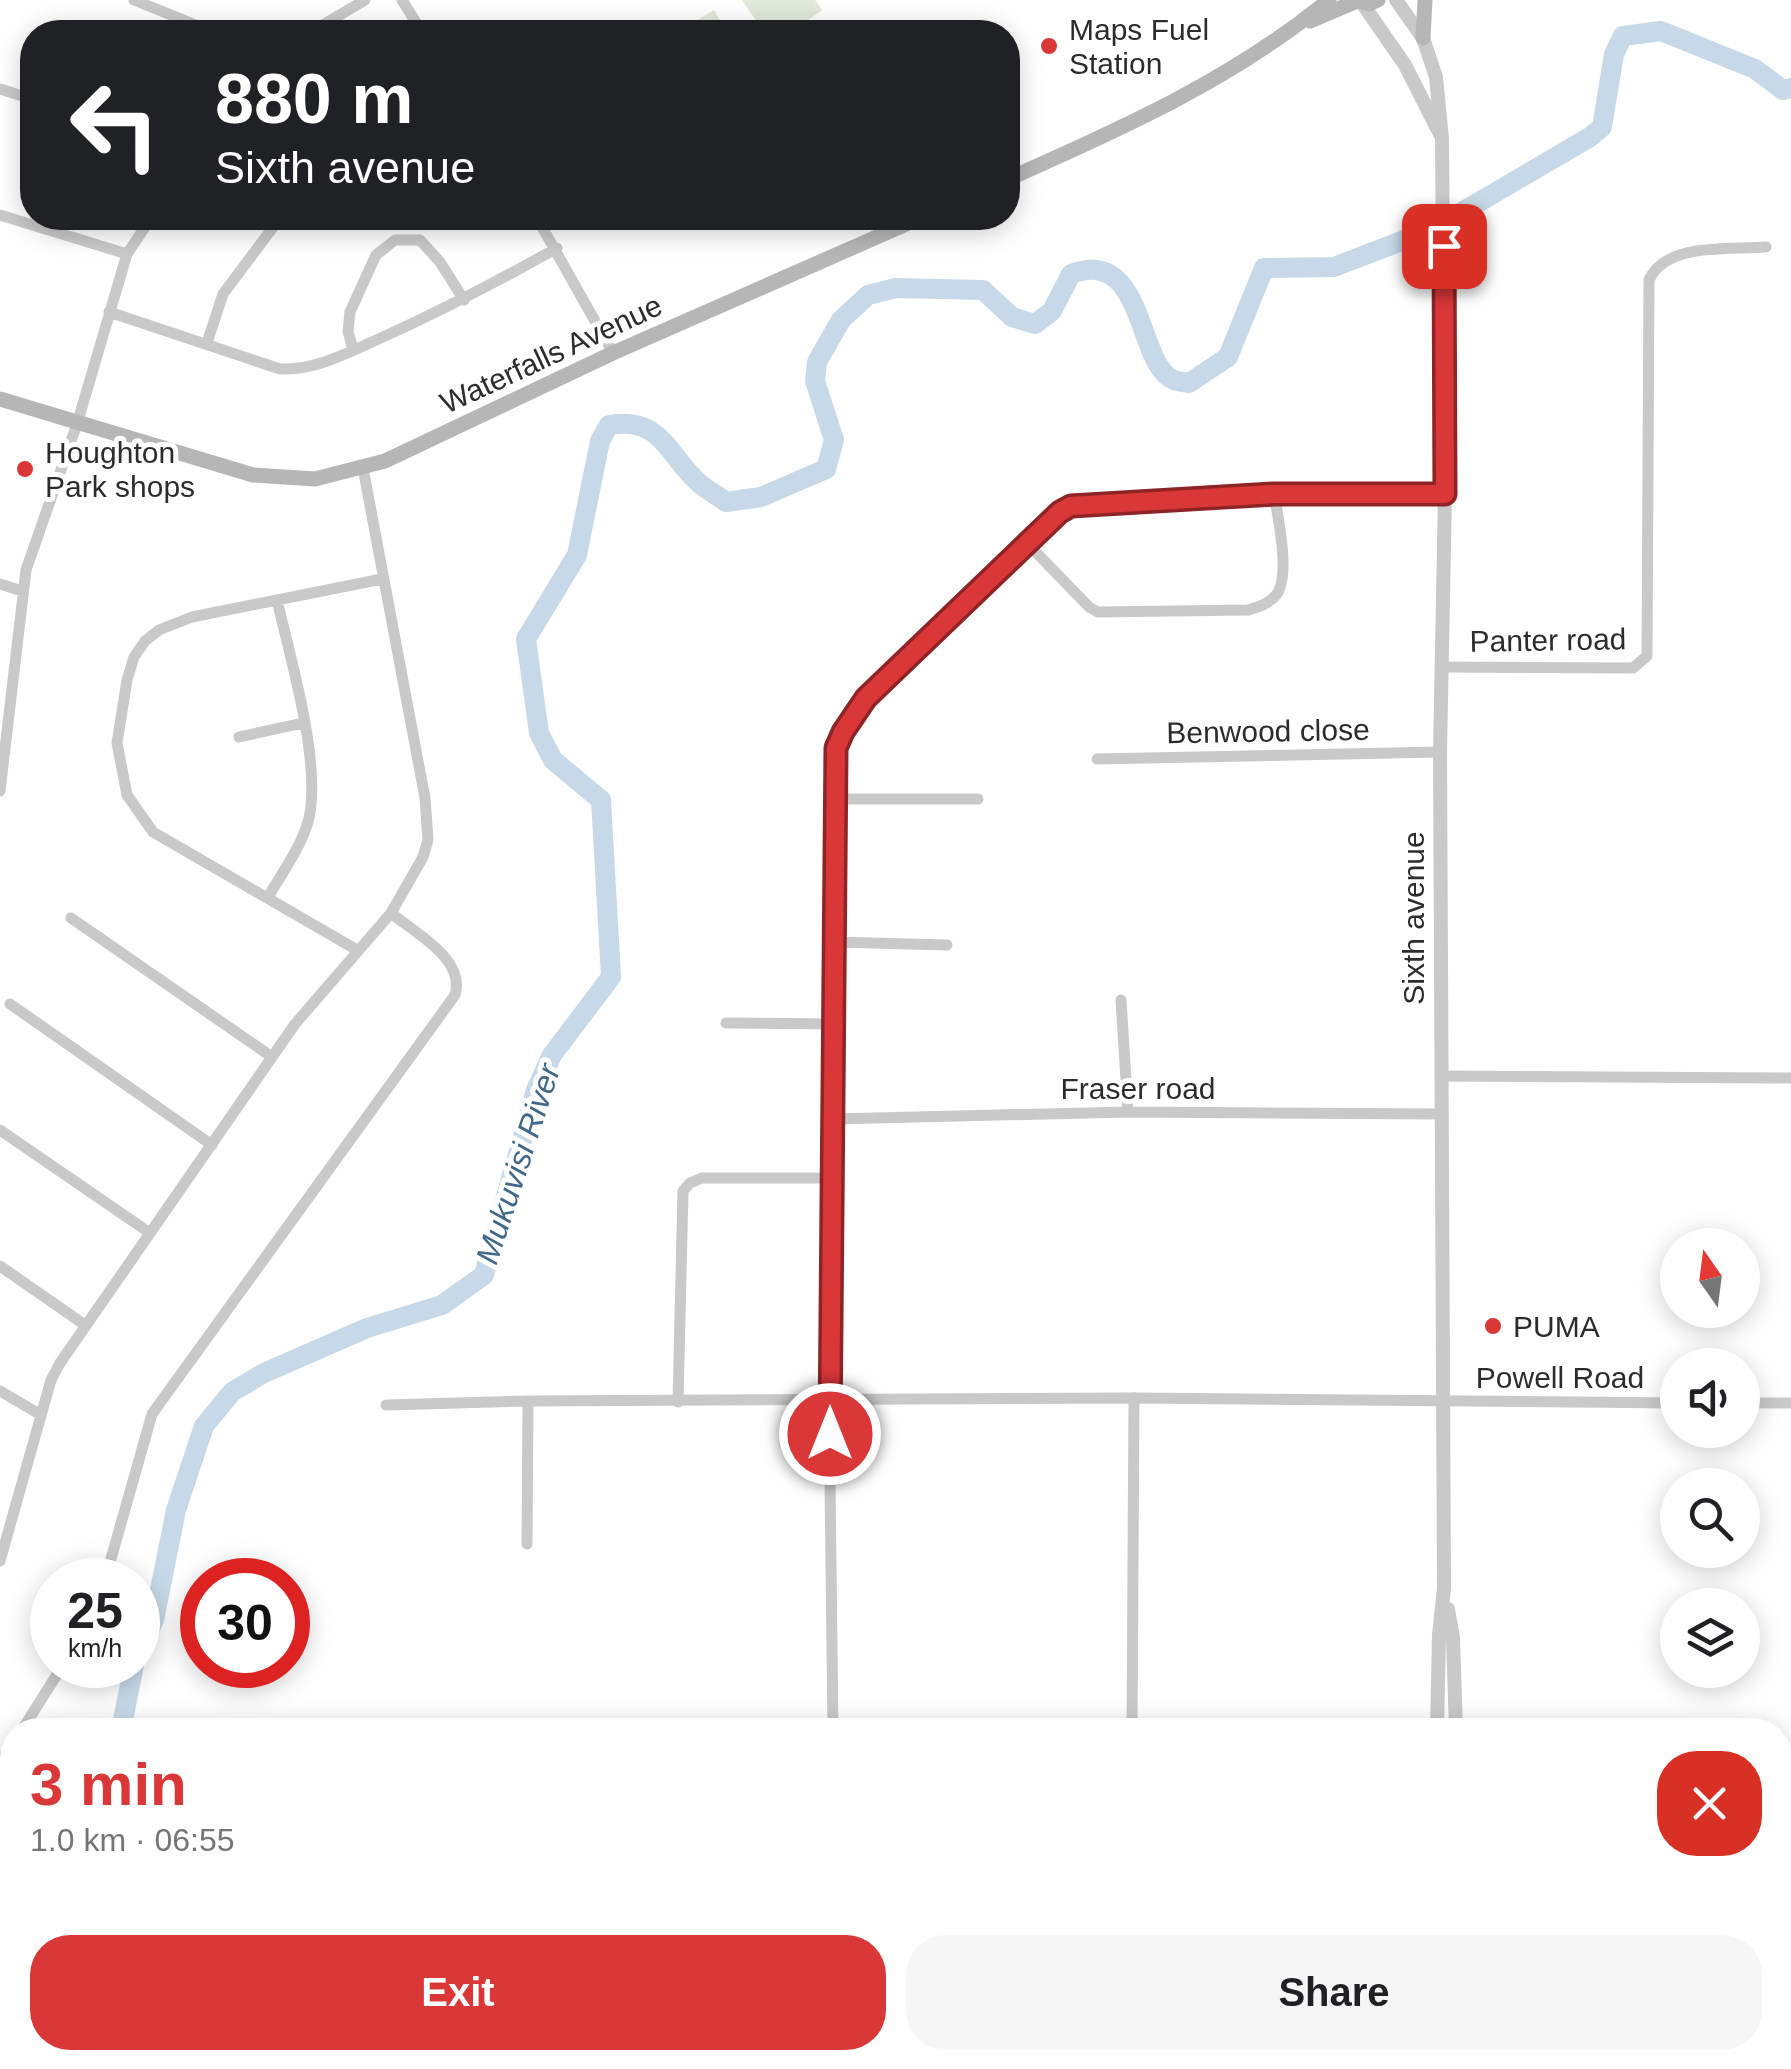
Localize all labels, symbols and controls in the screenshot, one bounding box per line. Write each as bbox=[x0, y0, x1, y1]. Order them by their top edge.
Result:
place label: Maps Fuel Station bbox=[1069, 13, 1209, 80]
marker: Maps Fuel Station bbox=[1038, 35, 1060, 57]
icon: left bbox=[50, 60, 180, 190]
text: 880 m bbox=[215, 60, 413, 138]
text: Sixth avenue bbox=[215, 142, 475, 193]
pin bbox=[1402, 204, 1487, 289]
icon: arrive bbox=[1417, 219, 1472, 274]
street label: Waterfalls Avenue bbox=[435, 288, 667, 420]
place label: Houghton Park shops bbox=[45, 436, 195, 503]
marker: Houghton Park shops bbox=[14, 458, 36, 480]
street label: Panter road bbox=[1469, 622, 1627, 658]
street label: Benwood close bbox=[1166, 713, 1370, 749]
street label: Sixth avenue bbox=[1397, 831, 1430, 1005]
water label: Mukuvisi River bbox=[469, 1058, 568, 1268]
street label: Fraser road bbox=[1060, 1072, 1216, 1105]
north arrow bbox=[1660, 1228, 1760, 1328]
map controls bbox=[1660, 1228, 1760, 1688]
place label: PUMA bbox=[1513, 1310, 1600, 1343]
marker: PUMA bbox=[1482, 1315, 1504, 1337]
button: sound bbox=[1660, 1348, 1760, 1448]
street label: Powell Road bbox=[1476, 1361, 1644, 1394]
position arrow bbox=[778, 1382, 882, 1486]
button: search bbox=[1660, 1468, 1760, 1568]
speed limit sign: 30 bbox=[180, 1558, 310, 1688]
text: 25 bbox=[67, 1583, 123, 1639]
button: layers bbox=[1660, 1588, 1760, 1688]
text: km/h bbox=[68, 1634, 122, 1662]
text: 3 min bbox=[30, 1751, 187, 1818]
button: close bbox=[1657, 1751, 1762, 1856]
text: 1.0 km · 06:55 bbox=[30, 1822, 235, 1858]
button: Exit bbox=[30, 1935, 886, 2050]
button: Share bbox=[906, 1935, 1762, 2050]

